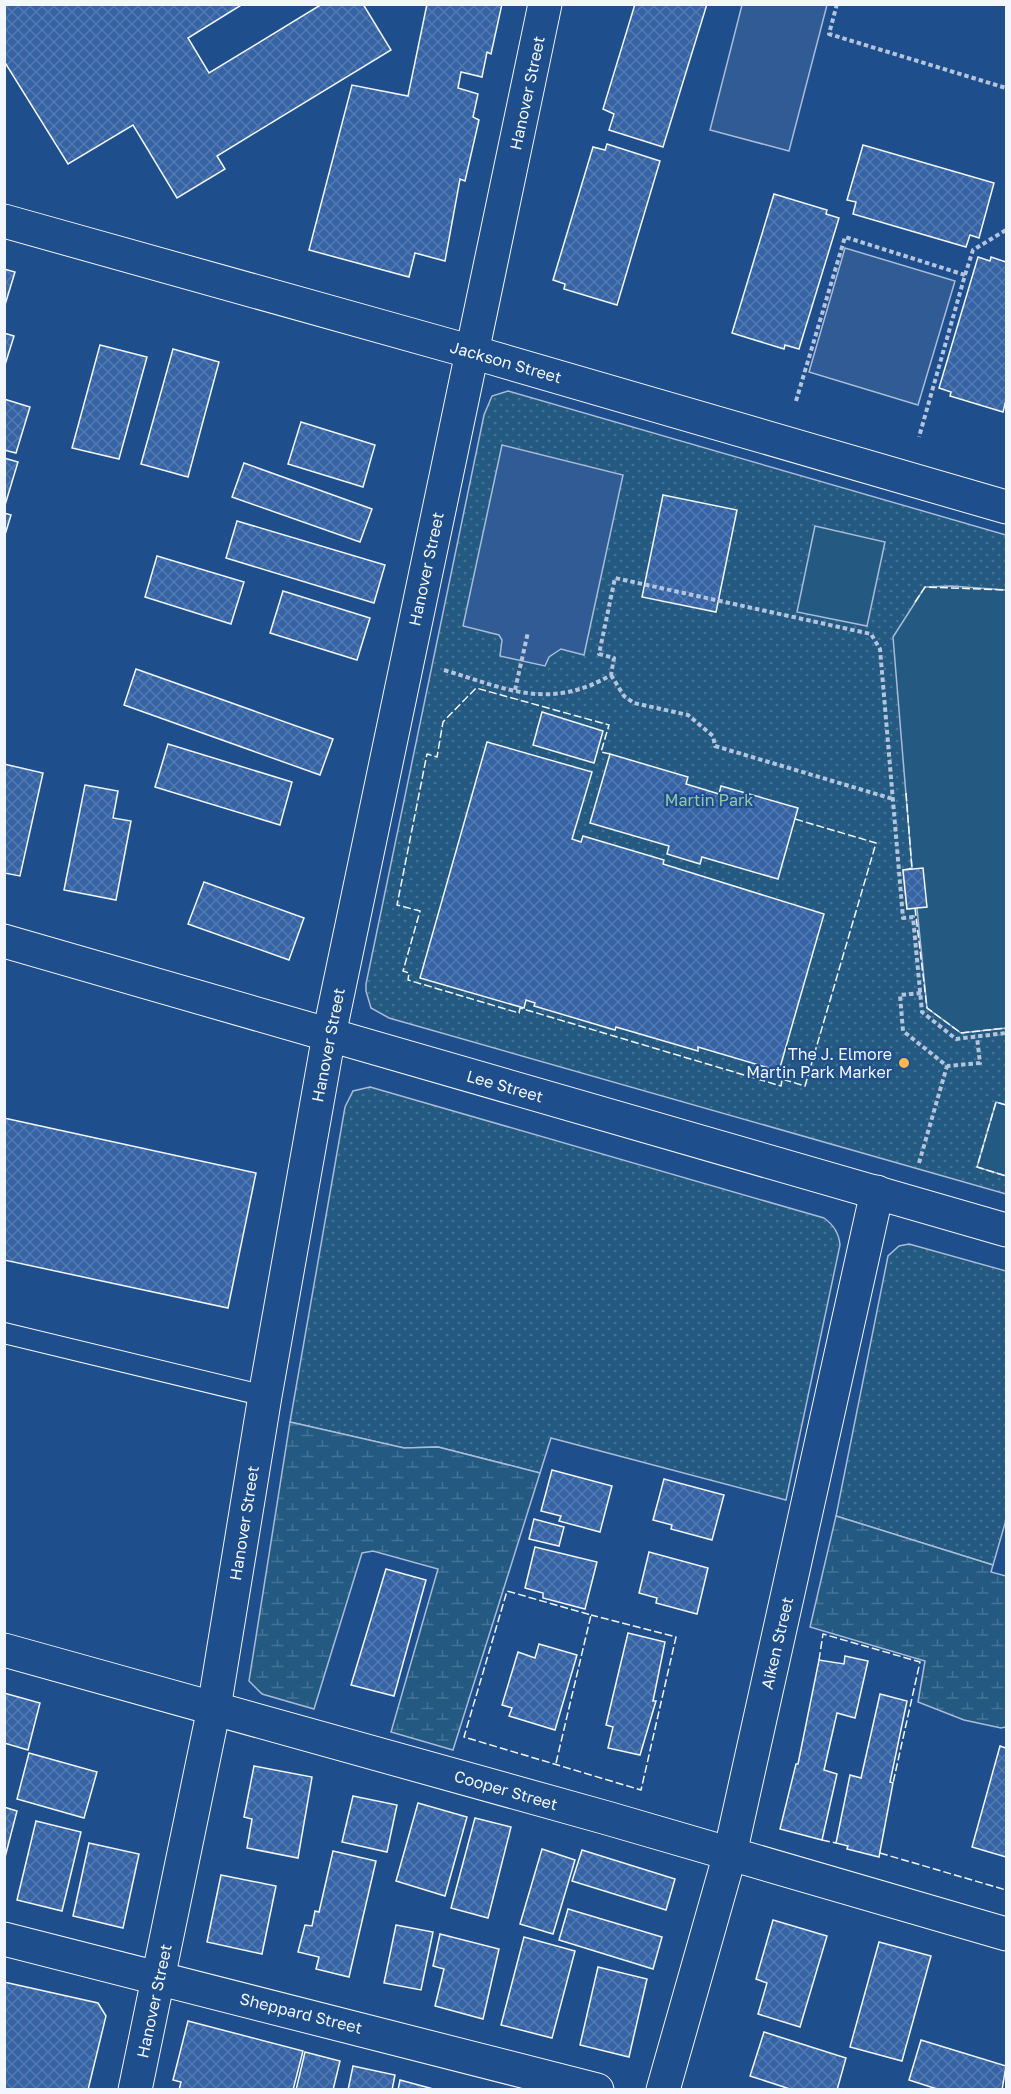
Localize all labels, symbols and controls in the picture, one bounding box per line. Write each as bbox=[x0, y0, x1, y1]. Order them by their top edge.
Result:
street label: Hanover Street bbox=[505, 34, 549, 152]
street label: Jackson Street bbox=[448, 337, 564, 387]
street label: Hanover Street bbox=[404, 510, 448, 628]
park label: Martin Park bbox=[665, 790, 753, 810]
street label: Hanover Street bbox=[307, 986, 349, 1104]
place label: The J. Elmore Martin Park Marker bbox=[746, 1044, 892, 1082]
marker: The J. Elmore Martin Park Marker bbox=[897, 1056, 911, 1070]
street label: Lee Street bbox=[464, 1066, 546, 1106]
street label: Hanover Street bbox=[225, 1464, 263, 1582]
street label: Aiken Street bbox=[757, 1595, 797, 1691]
street label: Cooper Street bbox=[452, 1766, 560, 1814]
street label: Hanover Street bbox=[132, 1942, 176, 2060]
street label: Sheppard Street bbox=[238, 1988, 364, 2038]

